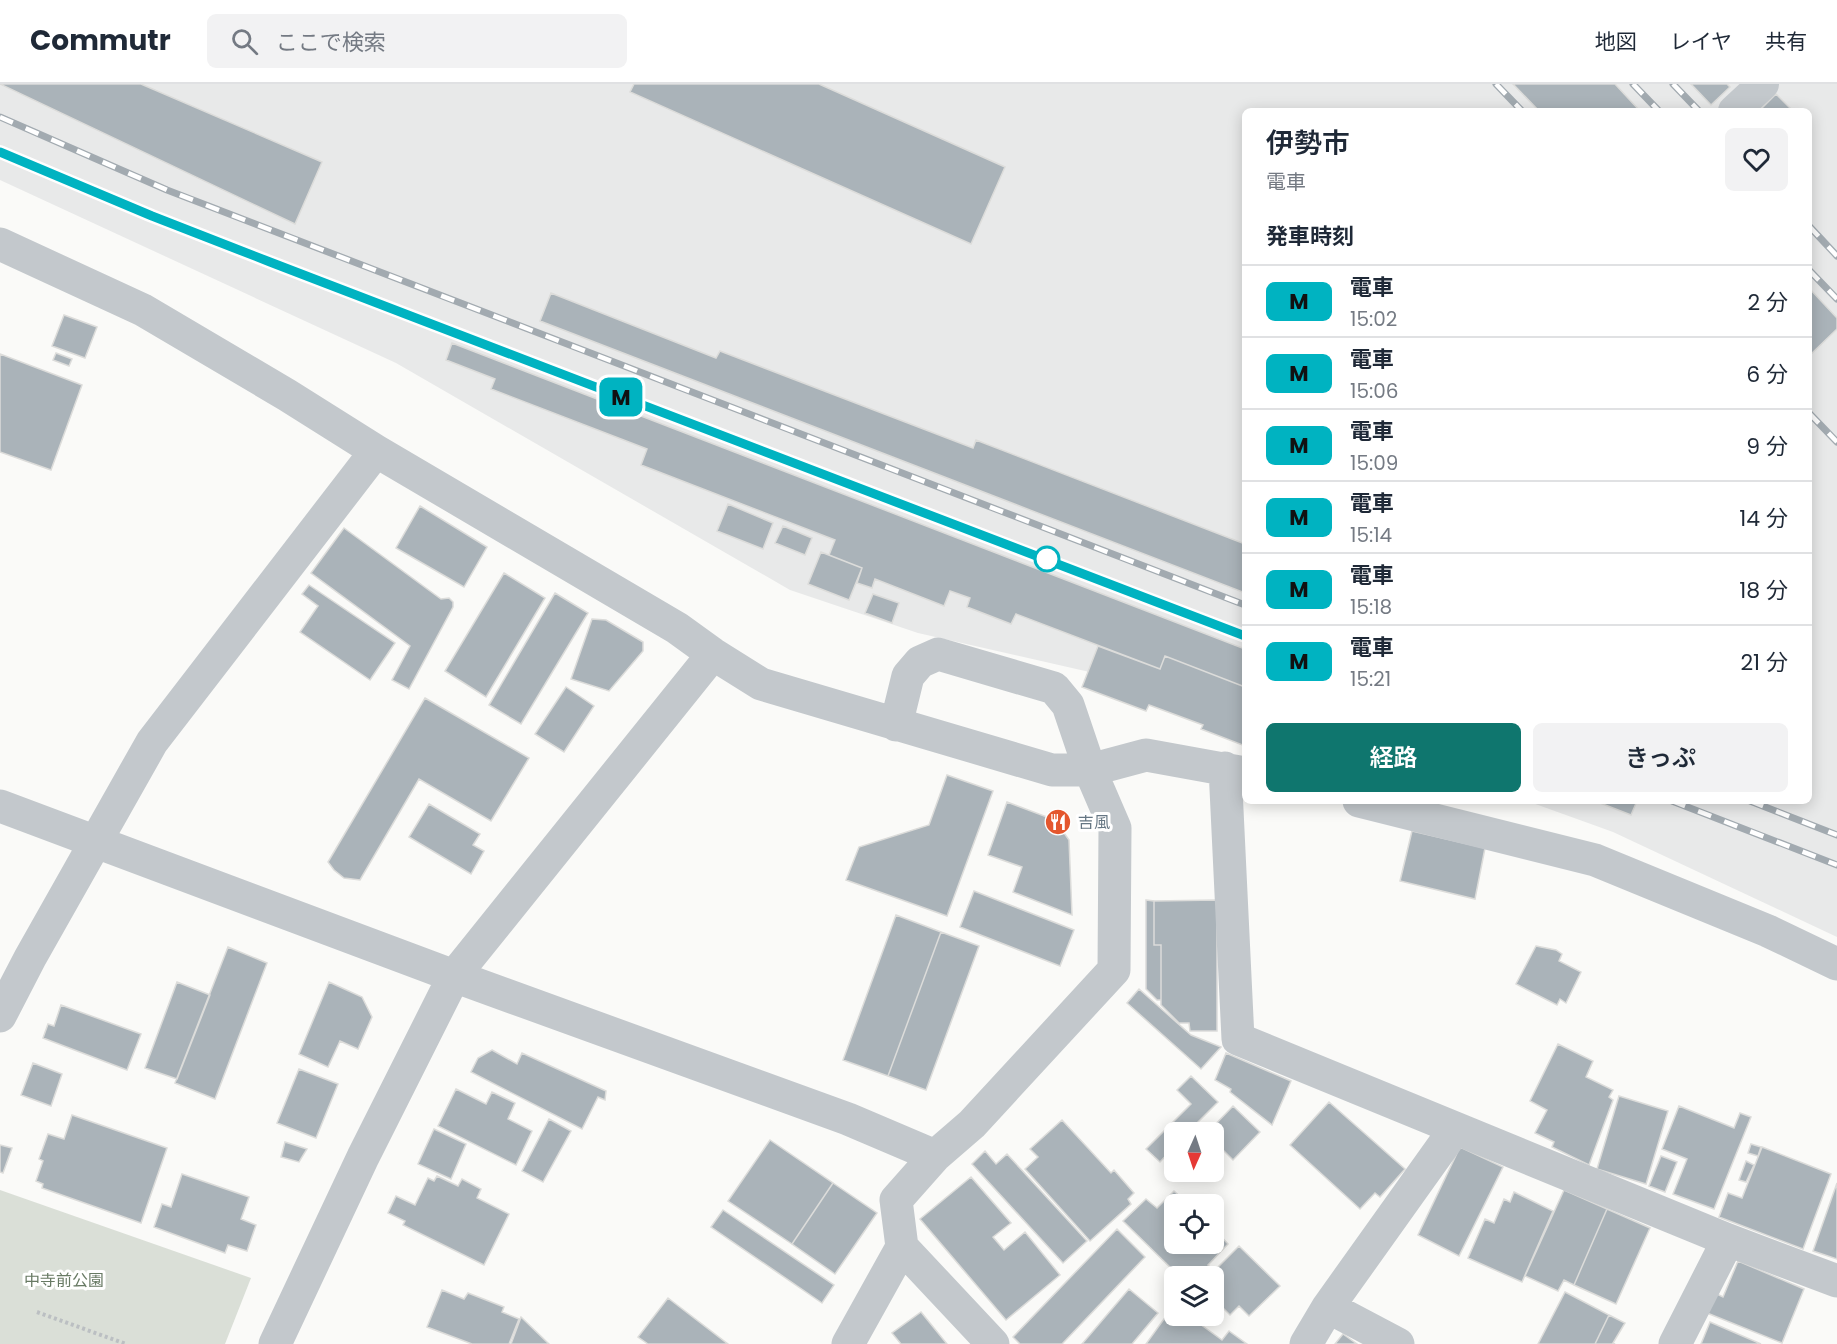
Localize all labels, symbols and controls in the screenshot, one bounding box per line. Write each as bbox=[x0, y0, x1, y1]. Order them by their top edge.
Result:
search box bbox=[207, 14, 627, 68]
text: Commutr bbox=[30, 21, 171, 60]
icon: search bbox=[228, 25, 261, 58]
text: ここで検索 bbox=[276, 27, 386, 58]
text: 地図 bbox=[1595, 27, 1637, 56]
text: レイヤ bbox=[1670, 27, 1732, 56]
text: 共有 bbox=[1765, 27, 1807, 56]
text: 伊勢市 bbox=[1266, 124, 1350, 163]
button: heart bbox=[1725, 128, 1788, 191]
text: 電車 bbox=[1266, 168, 1306, 196]
text: 発車時刻 bbox=[1266, 221, 1354, 252]
text: 電車 bbox=[1350, 272, 1394, 303]
text: M bbox=[1289, 287, 1309, 316]
text: 2 分 bbox=[1747, 287, 1788, 318]
text: 15:02 bbox=[1350, 305, 1397, 333]
text: 電車 bbox=[1350, 344, 1394, 375]
text: M bbox=[1289, 359, 1309, 388]
text: 6 分 bbox=[1746, 359, 1788, 390]
text: 15:06 bbox=[1350, 377, 1398, 405]
line badge: M bbox=[602, 378, 640, 416]
text: M bbox=[611, 383, 631, 412]
text: 電車 bbox=[1350, 416, 1394, 447]
text: M bbox=[1289, 431, 1309, 460]
text: 9 分 bbox=[1746, 431, 1788, 462]
text: 15:09 bbox=[1350, 449, 1398, 477]
text: 電車 bbox=[1350, 488, 1394, 519]
text: M bbox=[1289, 503, 1309, 532]
text: 14 分 bbox=[1739, 503, 1788, 534]
text: 15:14 bbox=[1350, 521, 1392, 549]
unlabelled marker bbox=[1034, 546, 1060, 572]
text: 電車 bbox=[1350, 560, 1394, 591]
text: M bbox=[1289, 575, 1309, 604]
text: 18 分 bbox=[1739, 575, 1788, 606]
text: 15:18 bbox=[1350, 593, 1392, 621]
text: 電車 bbox=[1350, 632, 1394, 663]
text: M bbox=[1289, 647, 1309, 676]
text: 21 分 bbox=[1740, 647, 1788, 678]
text: 15:21 bbox=[1350, 665, 1391, 693]
button: 経路 bbox=[1266, 723, 1521, 792]
button: きっぷ bbox=[1533, 723, 1788, 792]
restaurant icon: 吉風 bbox=[1043, 807, 1073, 837]
place label: 吉風 bbox=[1078, 811, 1110, 834]
north arrow bbox=[1164, 1122, 1224, 1182]
map controls bbox=[1164, 1122, 1224, 1326]
button: locate bbox=[1164, 1194, 1224, 1254]
button: layers bbox=[1164, 1266, 1224, 1326]
park label: 中寺前公園 bbox=[24, 1269, 104, 1292]

